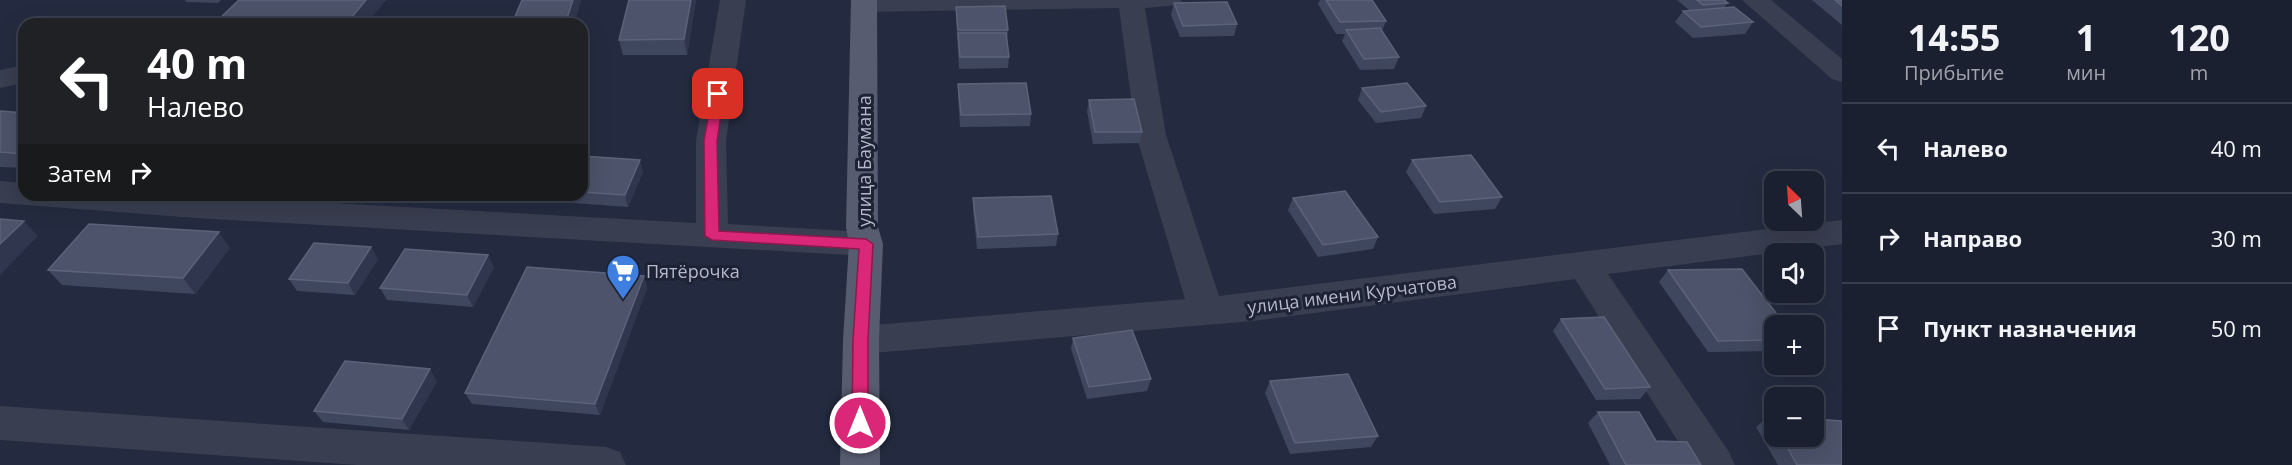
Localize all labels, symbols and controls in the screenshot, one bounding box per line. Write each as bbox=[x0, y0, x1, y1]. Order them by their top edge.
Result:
text: 14:55 bbox=[1908, 13, 2000, 62]
text: 1 bbox=[2076, 13, 2096, 62]
text: 120 bbox=[2168, 13, 2230, 62]
text: 40 m bbox=[147, 34, 247, 91]
icon: left bbox=[48, 42, 126, 120]
text: Прибытие bbox=[1904, 59, 2004, 86]
text: мин bbox=[2066, 59, 2106, 86]
text: m bbox=[2190, 59, 2208, 86]
pin bbox=[692, 68, 743, 119]
icon: arrive bbox=[701, 77, 734, 110]
text: Налево bbox=[147, 88, 244, 125]
street label: улица Баумана bbox=[852, 95, 876, 227]
icon: left bbox=[1872, 132, 1905, 165]
text: Налево bbox=[1923, 133, 2008, 163]
text: 40 m bbox=[2211, 133, 2262, 163]
icon: right bbox=[124, 156, 157, 189]
text: Затем bbox=[48, 158, 112, 188]
north arrow bbox=[1764, 171, 1824, 231]
map controls bbox=[1764, 171, 1824, 447]
icon: right bbox=[1872, 222, 1905, 255]
text: Направо bbox=[1923, 223, 2022, 253]
text: 30 m bbox=[2211, 223, 2262, 253]
button: sound bbox=[1764, 243, 1824, 303]
supermarket icon: Пятёрочка bbox=[605, 253, 641, 300]
place label: Пятёрочка bbox=[646, 259, 740, 283]
street label: улица имени Курчатова bbox=[1246, 269, 1458, 319]
icon: arrive bbox=[1872, 312, 1905, 345]
text: Пункт назначения bbox=[1923, 313, 2137, 343]
text: 50 m bbox=[2211, 313, 2262, 343]
button: + bbox=[1764, 315, 1824, 375]
button: − bbox=[1764, 387, 1824, 447]
position arrow bbox=[828, 391, 892, 455]

